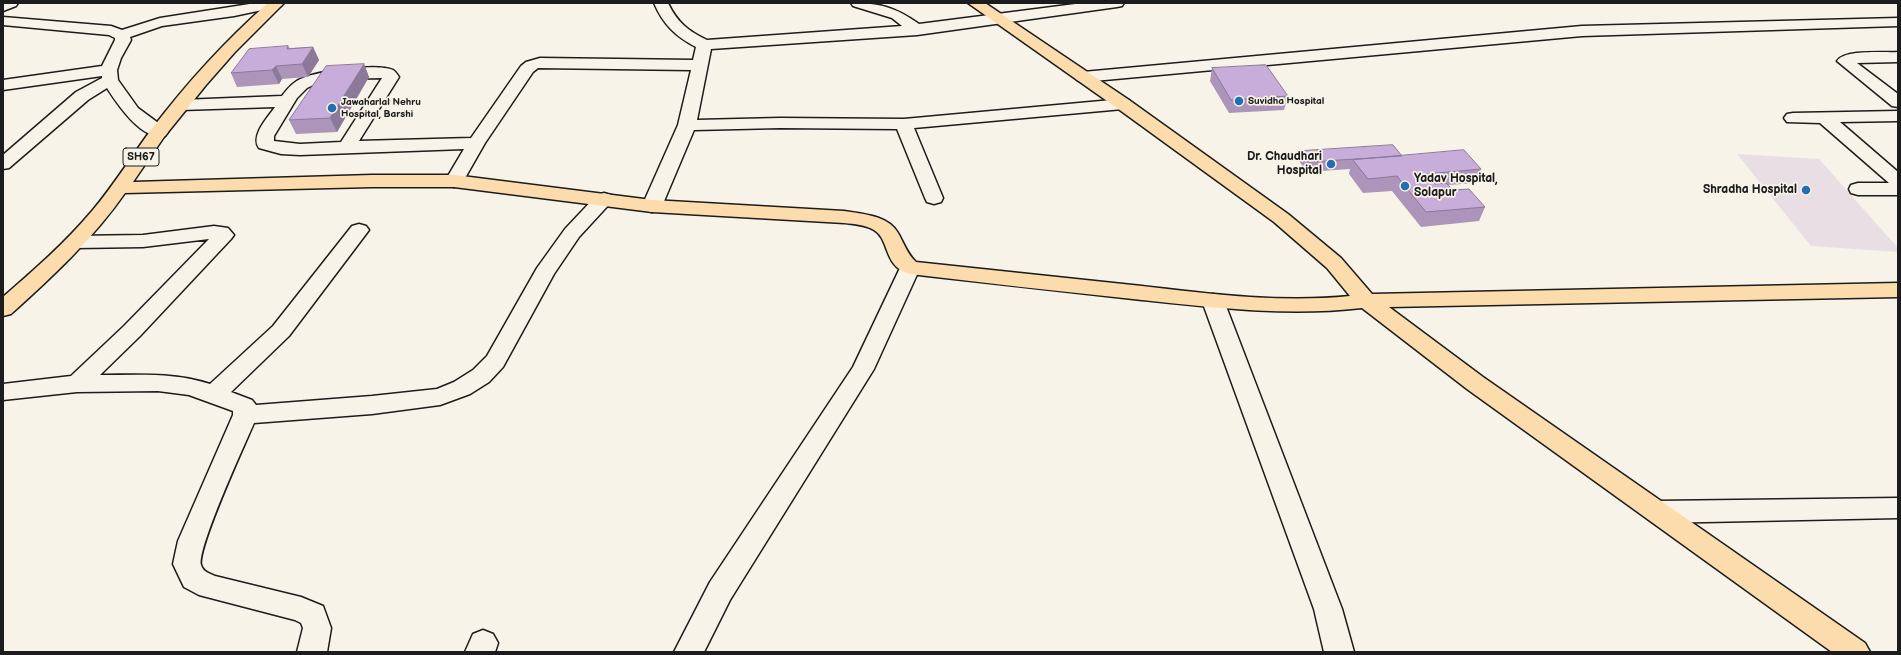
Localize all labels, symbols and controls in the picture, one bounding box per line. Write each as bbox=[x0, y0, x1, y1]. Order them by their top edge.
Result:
marker: Suvidha Hospital bbox=[1233, 95, 1245, 107]
place label: Suvidha Hospital bbox=[1248, 95, 1324, 107]
place label: Jawaharlal Nehru Hospital, Barshi bbox=[341, 96, 421, 120]
marker: Jawaharlal Nehru Hospital, Barshi bbox=[326, 102, 338, 114]
road number: SH67 bbox=[123, 148, 159, 166]
place label: Dr. Chaudhari Hospital bbox=[1247, 150, 1322, 178]
marker: Dr. Chaudhari Hospital bbox=[1325, 158, 1337, 170]
place label: Yadav Hospital, Solapur bbox=[1414, 172, 1498, 200]
marker: Yadav Hospital, Solapur bbox=[1399, 180, 1411, 192]
place label: Shradha Hospital bbox=[1703, 183, 1797, 197]
marker: Shradha Hospital bbox=[1800, 184, 1812, 196]

